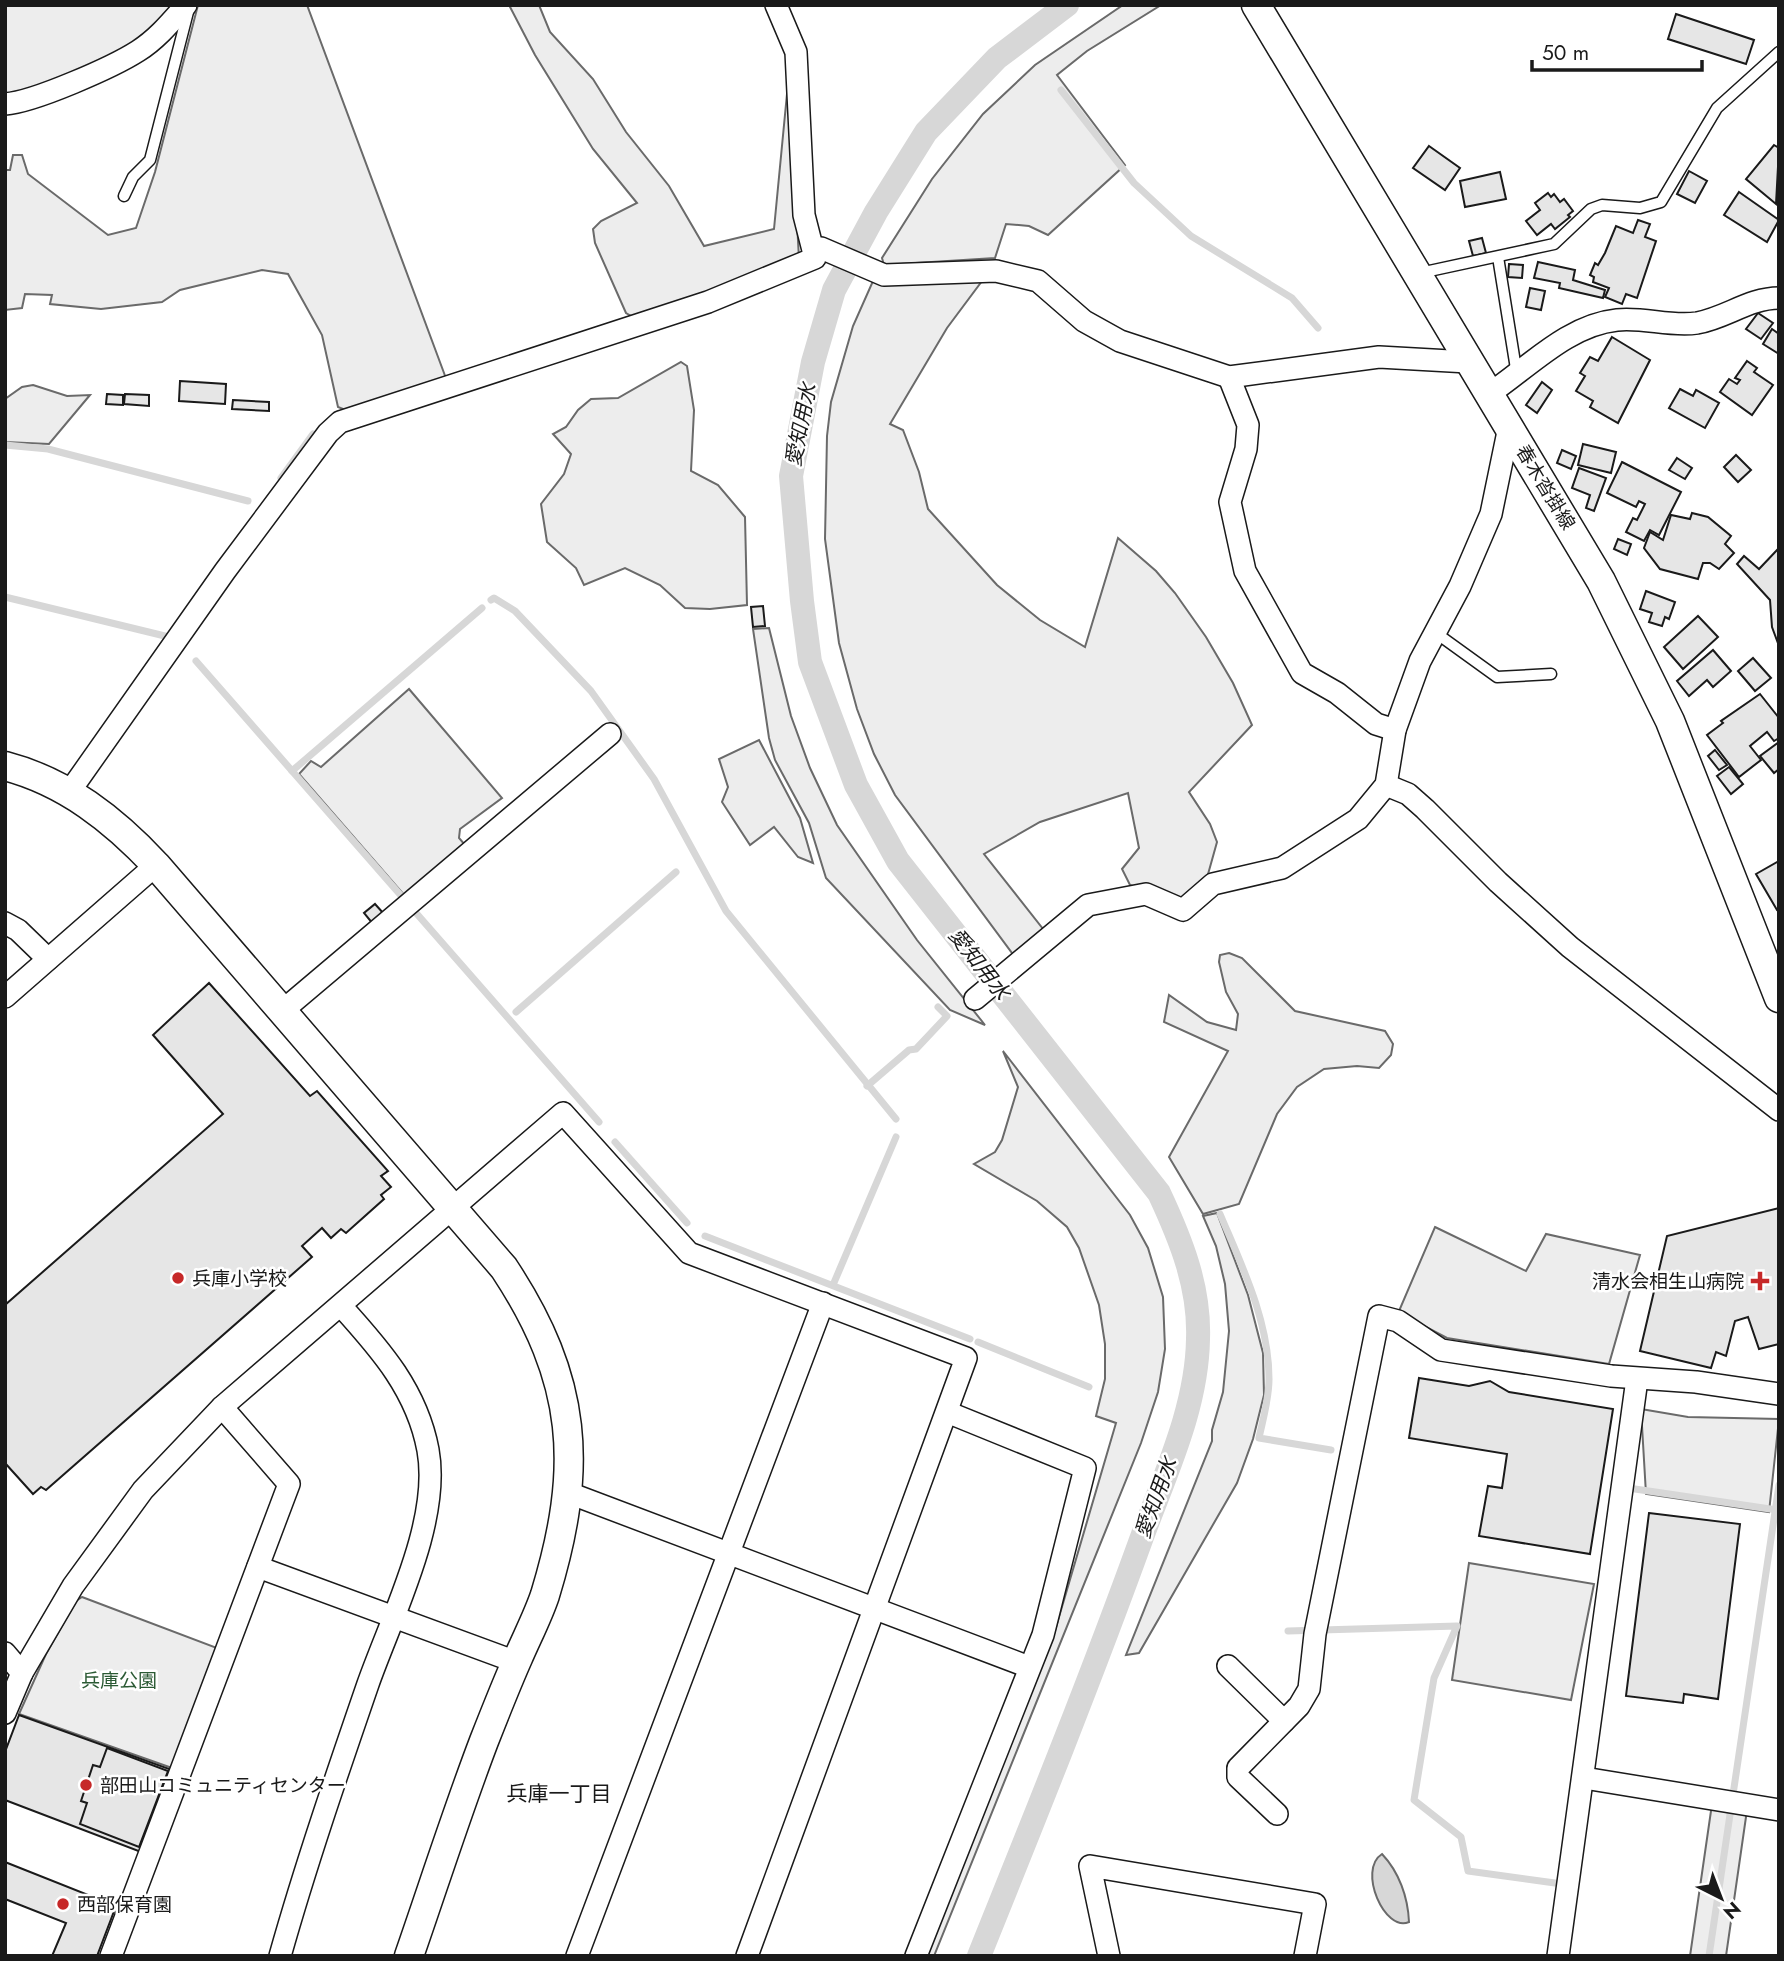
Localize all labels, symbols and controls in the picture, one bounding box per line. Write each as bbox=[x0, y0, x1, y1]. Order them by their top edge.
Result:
scale bar bbox=[1532, 28, 1702, 72]
text: 50 m bbox=[1542, 38, 1589, 68]
water label: 愛知用水 bbox=[778, 379, 824, 469]
street label: 春木沓掛線 bbox=[1510, 440, 1582, 535]
water label: 愛知用水 bbox=[941, 922, 1018, 1008]
place label: 兵庫小学校 bbox=[192, 1265, 287, 1292]
place label: 清水会相生山病院 bbox=[1592, 1268, 1744, 1295]
marker: 兵庫小学校 bbox=[170, 1270, 186, 1286]
marker: 清水会相生山病院 bbox=[1750, 1271, 1770, 1291]
water label: 愛知用水 bbox=[1128, 1452, 1185, 1543]
park label: 兵庫公園 bbox=[81, 1667, 157, 1694]
place label: 部田山コミュニティセンター bbox=[100, 1772, 346, 1799]
marker: 部田山コミュニティセンター bbox=[78, 1777, 94, 1793]
district label: 兵庫一丁目 bbox=[507, 1779, 612, 1809]
north arrow bbox=[1686, 1863, 1756, 1933]
place label: 西部保育園 bbox=[77, 1891, 172, 1918]
text: N bbox=[1717, 1895, 1747, 1925]
marker: 西部保育園 bbox=[55, 1896, 71, 1912]

